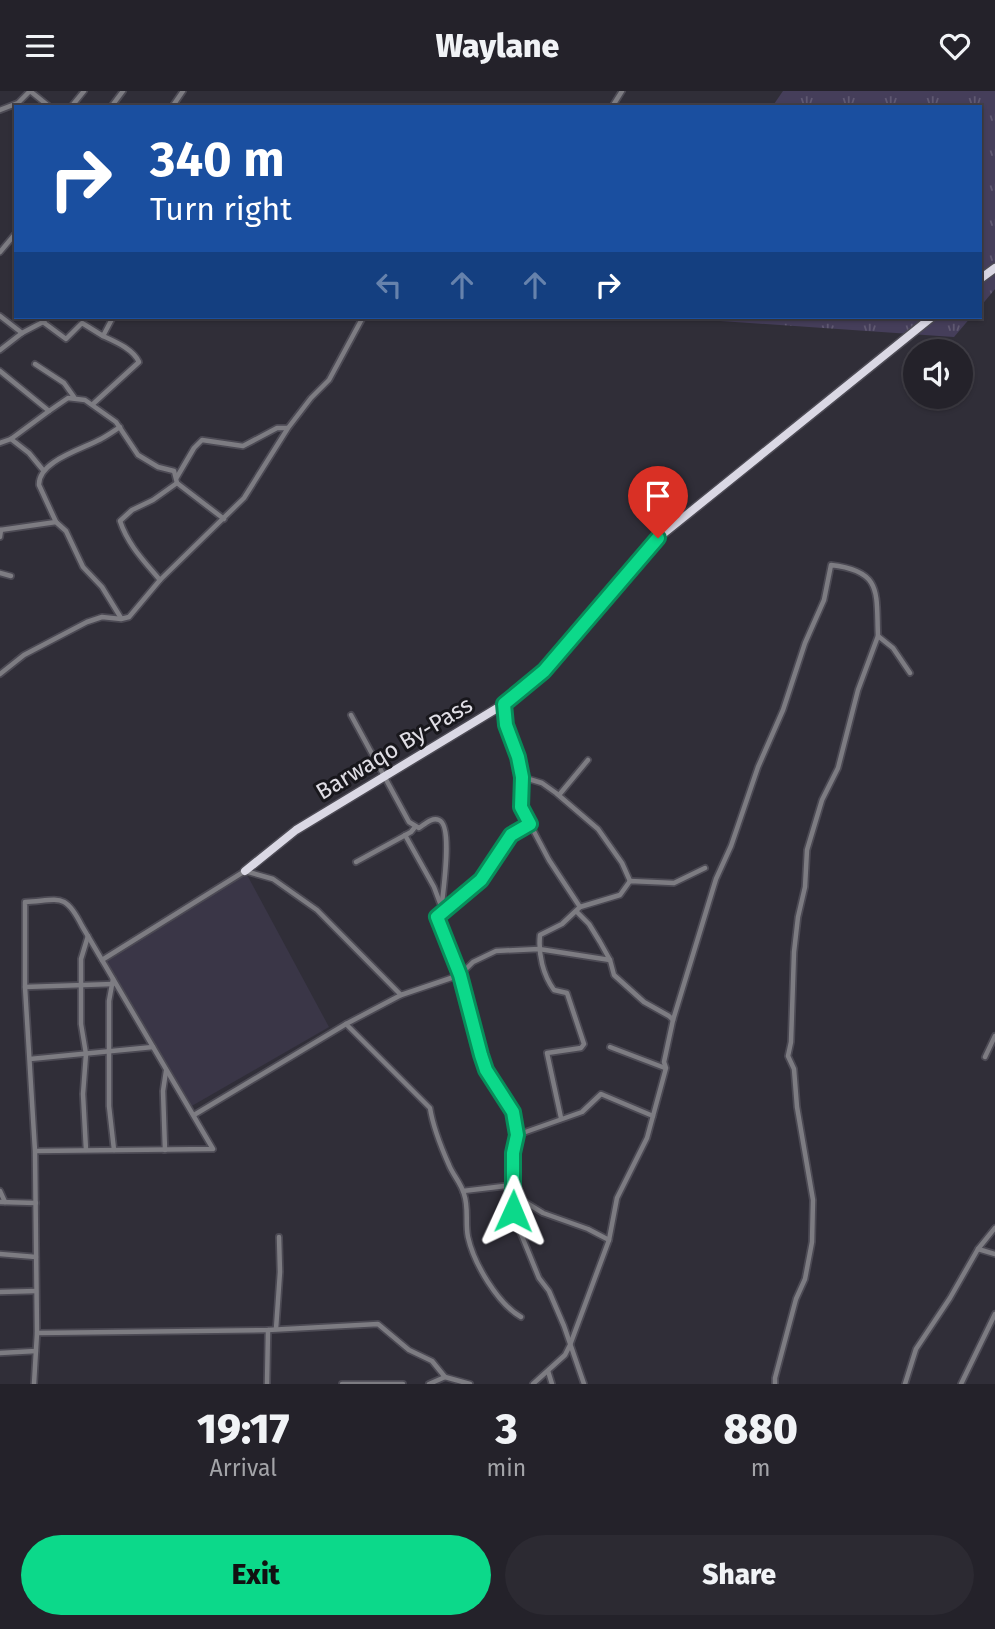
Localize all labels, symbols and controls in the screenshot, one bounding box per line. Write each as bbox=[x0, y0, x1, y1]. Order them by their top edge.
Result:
icon: menu bbox=[21, 27, 59, 65]
text: Waylane bbox=[436, 27, 559, 65]
icon: heart bbox=[936, 27, 974, 65]
text: 340 m bbox=[150, 130, 285, 189]
icon: right bbox=[35, 133, 126, 224]
text: Turn right bbox=[150, 190, 292, 228]
icon: left bbox=[370, 266, 408, 304]
icon: ahead bbox=[443, 266, 481, 304]
icon: ahead bbox=[516, 266, 554, 304]
icon: right bbox=[589, 266, 627, 304]
map controls bbox=[903, 339, 973, 409]
button: sound bbox=[903, 339, 973, 409]
pin bbox=[628, 466, 688, 538]
icon: arrive bbox=[639, 477, 677, 515]
street label: Barwaqo By-Pass bbox=[311, 690, 477, 806]
position arrow bbox=[476, 1174, 550, 1248]
text: 19:17 bbox=[197, 1404, 290, 1454]
text: 3 bbox=[495, 1404, 517, 1454]
text: 880 bbox=[723, 1404, 798, 1454]
text: Arrival bbox=[210, 1454, 277, 1482]
text: min bbox=[487, 1454, 526, 1482]
text: m bbox=[751, 1454, 770, 1482]
button: Exit bbox=[21, 1535, 491, 1615]
button: Share bbox=[505, 1535, 974, 1615]

